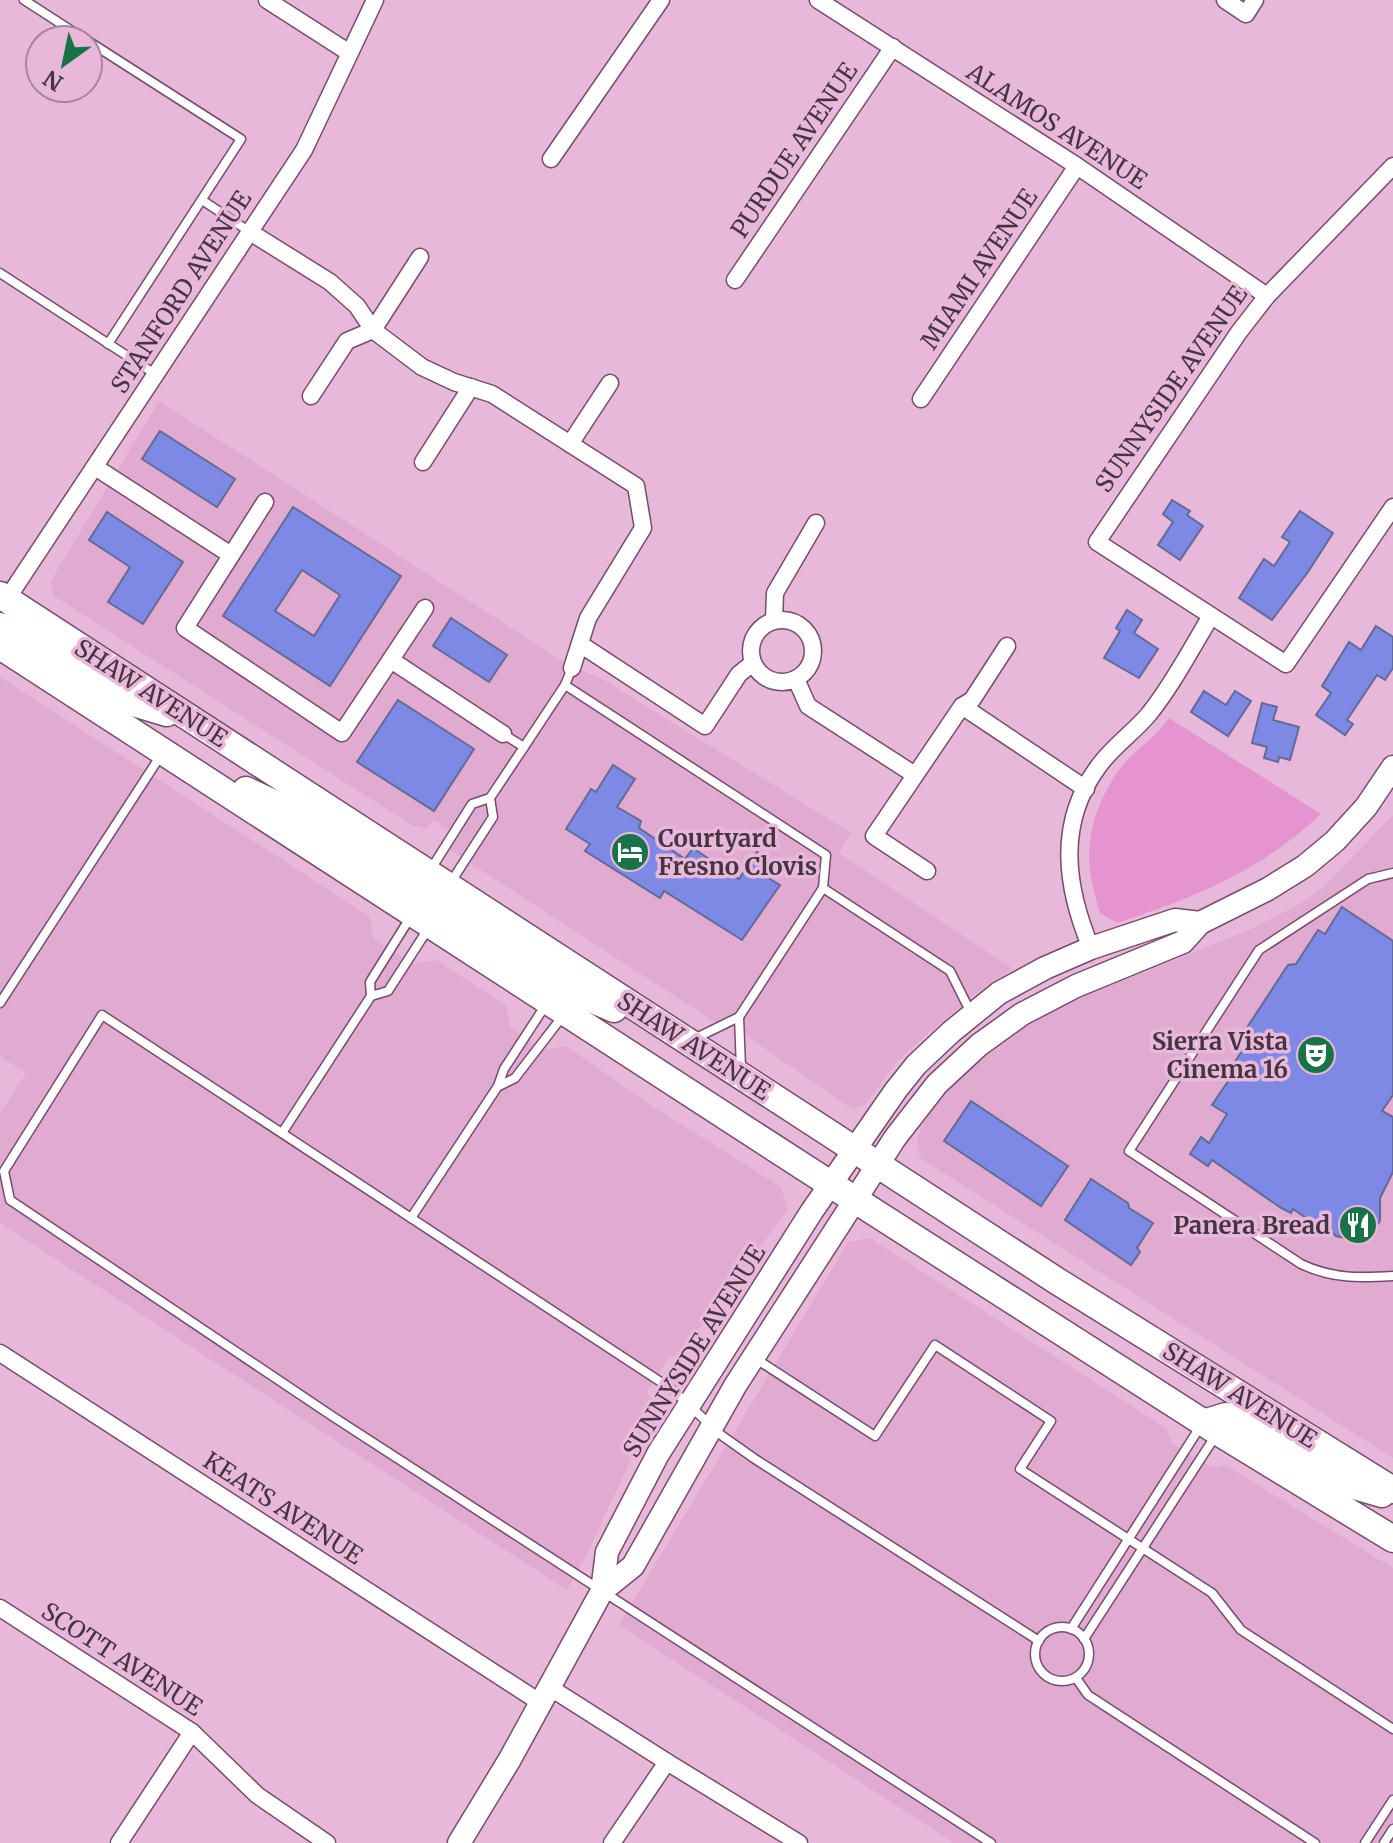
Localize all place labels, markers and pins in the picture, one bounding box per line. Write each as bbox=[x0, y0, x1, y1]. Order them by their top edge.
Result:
place label: Courtyard Fresno Clovis bbox=[658, 823, 817, 882]
hotel icon: Courtyard Fresno Clovis bbox=[609, 831, 651, 873]
place label: Sierra Vista Cinema 16 bbox=[1152, 1026, 1288, 1085]
theatre icon: Sierra Vista Cinema 16 bbox=[1295, 1034, 1337, 1076]
restaurant icon: Panera Bread bbox=[1337, 1204, 1379, 1246]
place label: Panera Bread bbox=[1173, 1210, 1330, 1241]

